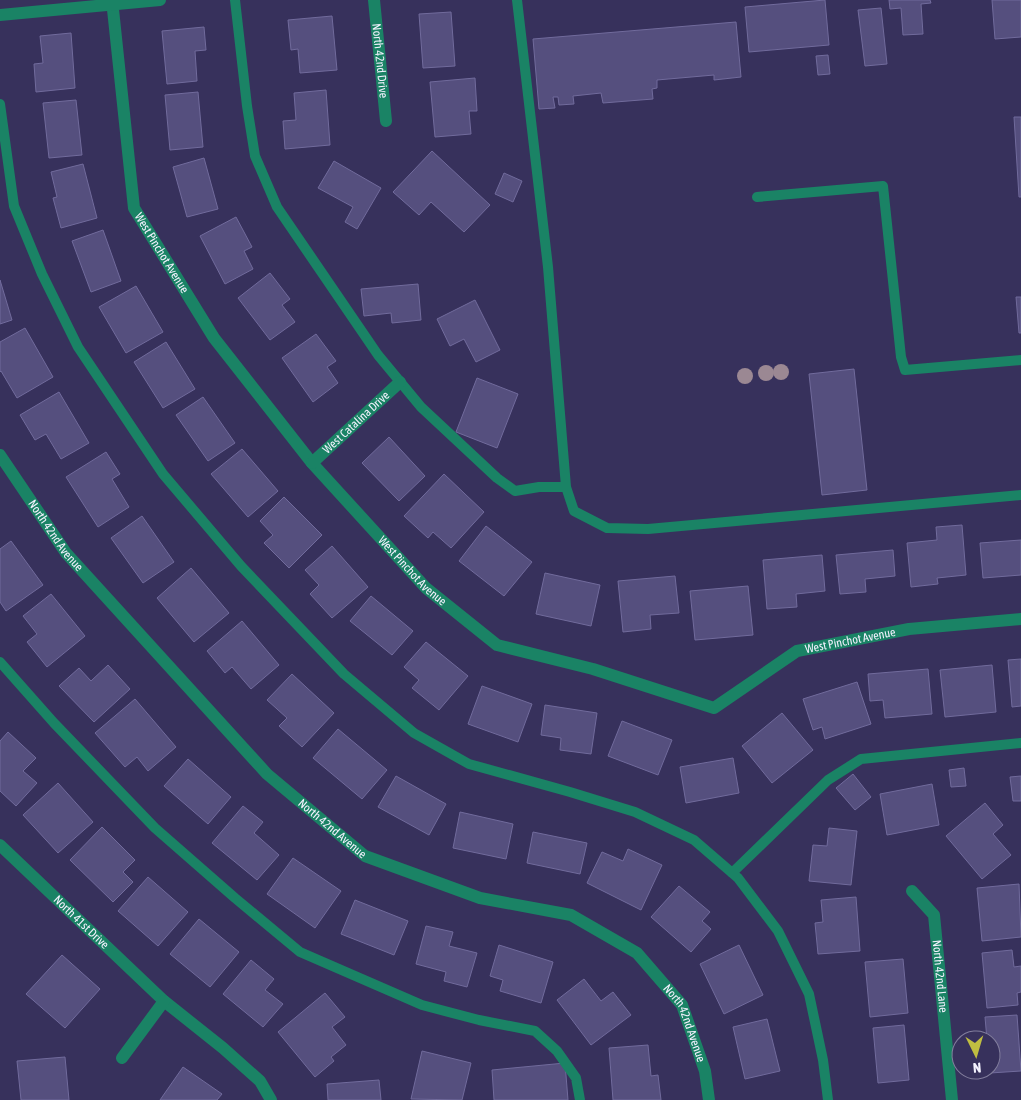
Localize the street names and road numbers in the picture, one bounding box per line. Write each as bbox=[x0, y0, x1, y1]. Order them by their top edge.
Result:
street label: North 42nd Drive bbox=[369, 23, 391, 99]
street label: West Pinchot Avenue bbox=[132, 210, 192, 296]
street label: West Catalina Drive bbox=[320, 388, 392, 456]
street label: North 42nd Avenue bbox=[25, 497, 86, 574]
street label: West Pinchot Avenue bbox=[375, 533, 449, 609]
street label: West Pinchot Avenue bbox=[804, 625, 897, 656]
street label: North 42nd Avenue bbox=[295, 796, 369, 861]
street label: North 41st Drive bbox=[51, 893, 112, 952]
street label: North 42nd Lane bbox=[929, 939, 950, 1013]
street label: North 42nd Avenue bbox=[660, 982, 708, 1064]

